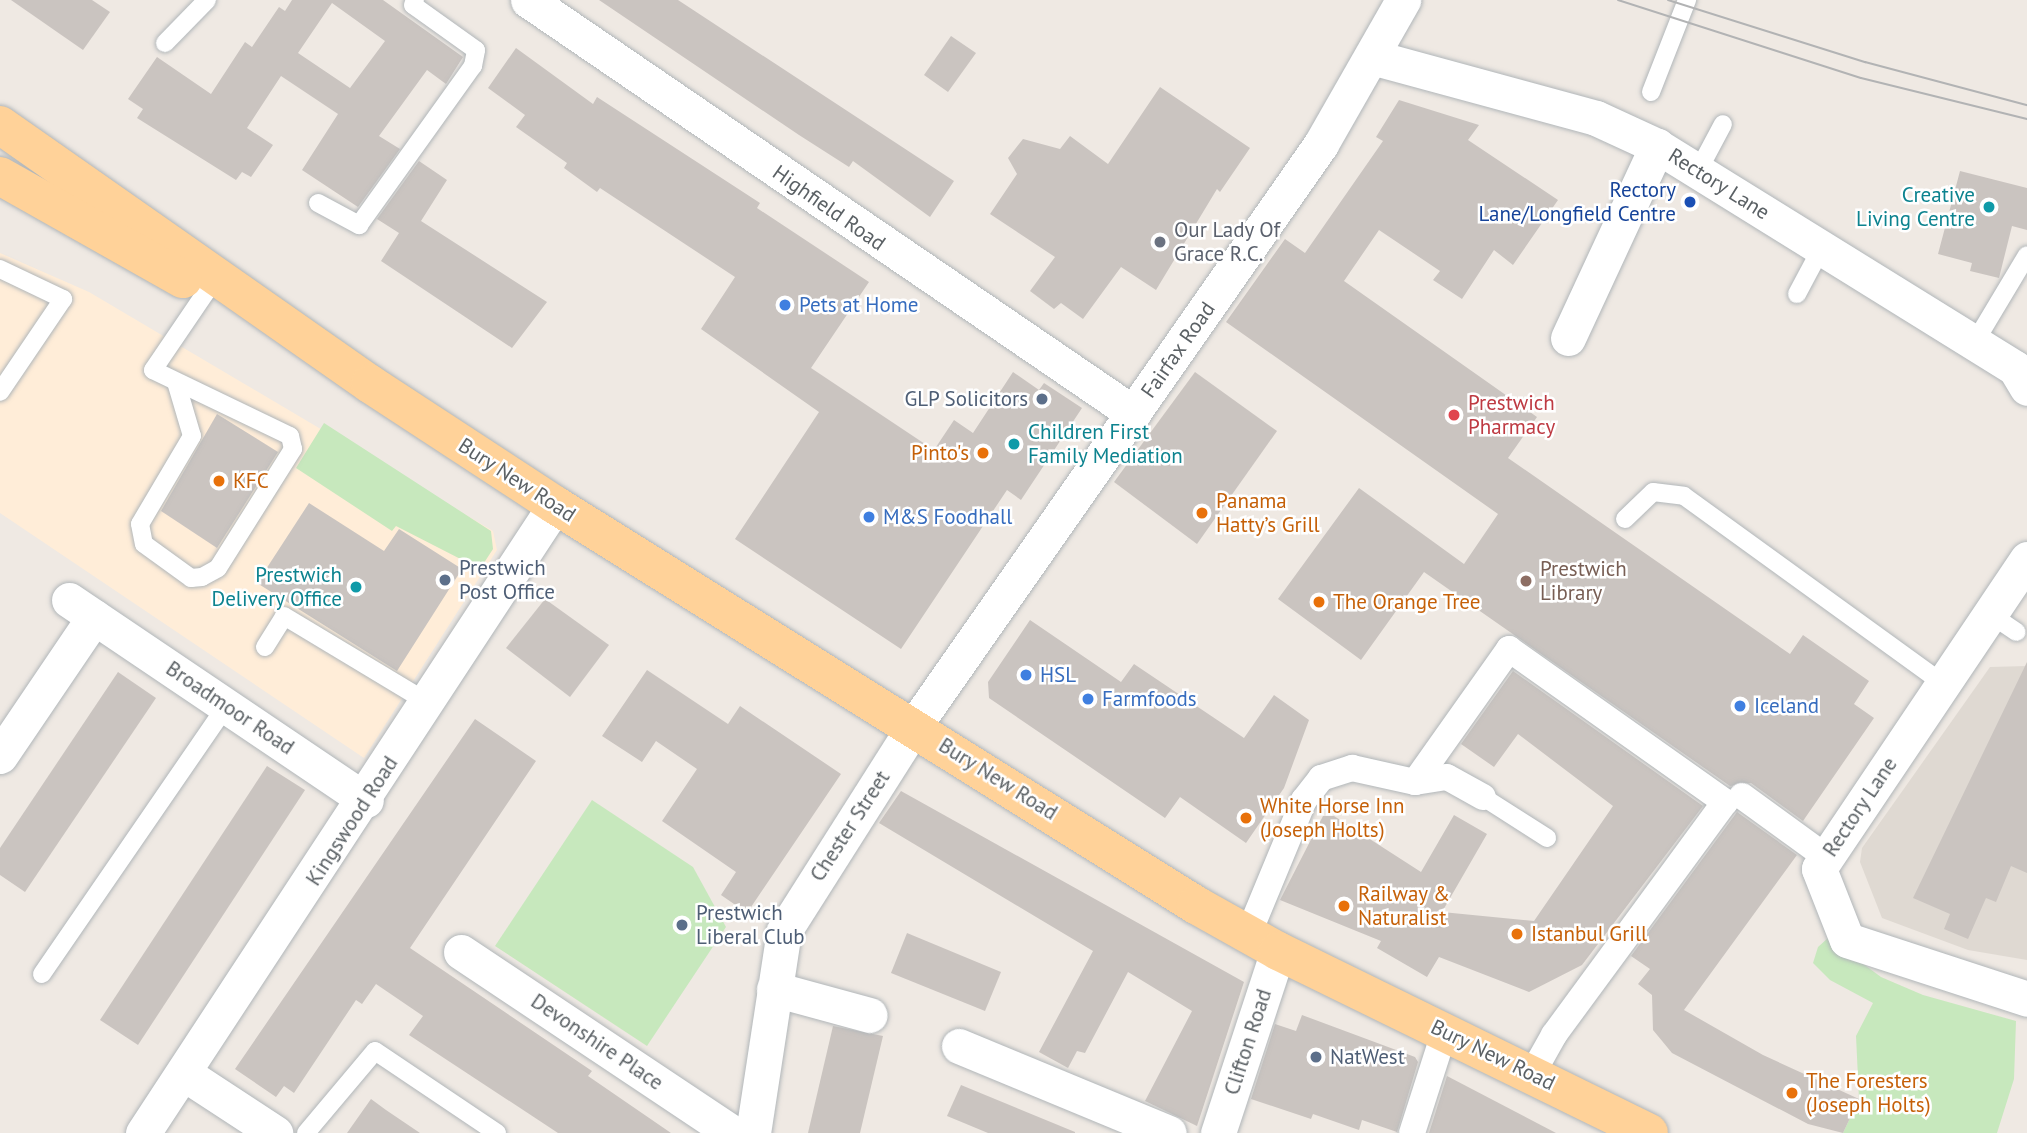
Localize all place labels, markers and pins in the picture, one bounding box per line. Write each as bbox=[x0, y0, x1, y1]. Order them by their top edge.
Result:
place label: Rectory Lane/Longfield Centre bbox=[1479, 177, 1676, 227]
place label: Creative Living Centre bbox=[1856, 182, 1975, 232]
marker: Rectory Lane/Longfield Centre bbox=[1682, 194, 1698, 210]
marker: Creative Living Centre bbox=[1981, 199, 1997, 215]
place label: Our Lady Of Grace R.C. bbox=[1174, 217, 1281, 267]
marker: Our Lady Of Grace R.C. bbox=[1152, 234, 1168, 250]
place label: Pets at Home bbox=[799, 292, 918, 318]
marker: Pets at Home bbox=[777, 297, 793, 313]
place label: GLP Solicitors bbox=[904, 386, 1028, 412]
place label: Prestwich Pharmacy bbox=[1468, 390, 1555, 440]
marker: GLP Solicitors bbox=[1034, 391, 1050, 407]
marker: Prestwich Pharmacy bbox=[1446, 407, 1462, 423]
place label: Children First Family Mediation bbox=[1028, 419, 1184, 469]
marker: Children First Family Mediation bbox=[1006, 436, 1022, 452]
place label: Pinto's bbox=[911, 440, 969, 466]
marker: Pinto's bbox=[975, 445, 991, 461]
place label: KFC bbox=[233, 468, 269, 494]
marker: KFC bbox=[211, 473, 227, 489]
place label: Panama Hatty’s Grill bbox=[1216, 488, 1320, 538]
place label: M&S Foodhall bbox=[883, 504, 1012, 530]
marker: Panama Hatty’s Grill bbox=[1194, 505, 1210, 521]
marker: M&S Foodhall bbox=[861, 509, 877, 525]
place label: Prestwich Post Office bbox=[459, 555, 555, 605]
place label: Prestwich Library bbox=[1540, 556, 1627, 606]
place label: Prestwich Delivery Office bbox=[211, 562, 342, 612]
marker: Prestwich Post Office bbox=[437, 572, 453, 588]
marker: Prestwich Library bbox=[1518, 573, 1534, 589]
marker: Prestwich Delivery Office bbox=[348, 579, 364, 595]
place label: The Orange Tree bbox=[1333, 589, 1481, 615]
marker: The Orange Tree bbox=[1311, 594, 1327, 610]
place label: HSL bbox=[1040, 662, 1076, 688]
marker: HSL bbox=[1018, 667, 1034, 683]
place label: Farmfoods bbox=[1102, 686, 1197, 712]
marker: Farmfoods bbox=[1080, 691, 1096, 707]
place label: Iceland bbox=[1754, 693, 1819, 719]
marker: Iceland bbox=[1732, 698, 1748, 714]
place label: White Horse Inn (Joseph Holts) bbox=[1260, 793, 1404, 843]
marker: White Horse Inn (Joseph Holts) bbox=[1238, 810, 1254, 826]
place label: Railway & Naturalist bbox=[1358, 881, 1451, 931]
marker: Railway & Naturalist bbox=[1336, 898, 1352, 914]
place label: Prestwich Liberal Club bbox=[696, 900, 805, 950]
marker: Prestwich Liberal Club bbox=[674, 917, 690, 933]
place label: Istanbul Grill bbox=[1531, 921, 1647, 947]
marker: Istanbul Grill bbox=[1509, 926, 1525, 942]
place label: NatWest bbox=[1330, 1044, 1405, 1070]
marker: NatWest bbox=[1308, 1049, 1324, 1065]
place label: The Foresters (Joseph Holts) bbox=[1806, 1068, 1931, 1118]
marker: The Foresters (Joseph Holts) bbox=[1784, 1085, 1800, 1101]

